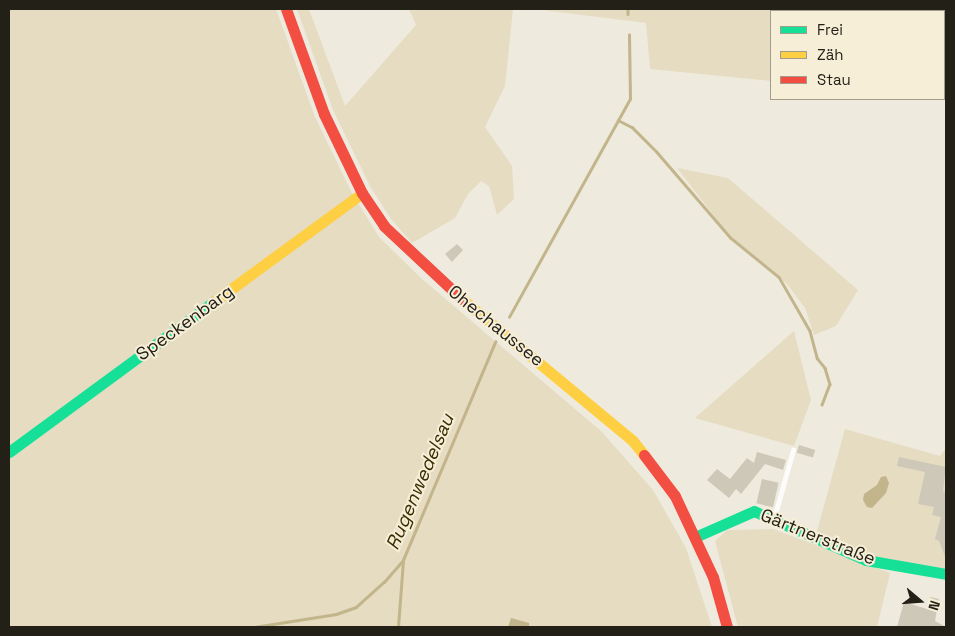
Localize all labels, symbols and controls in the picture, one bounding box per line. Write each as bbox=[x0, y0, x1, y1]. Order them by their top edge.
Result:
legend bbox=[770, 10, 945, 100]
text: Frei bbox=[817, 20, 843, 39]
text: Zäh bbox=[817, 45, 843, 64]
text: Stau bbox=[817, 70, 851, 89]
street label: Speckenbarg bbox=[132, 280, 238, 366]
street label: Ohechaussee bbox=[444, 281, 548, 371]
water label: Rugenwedelsau bbox=[381, 411, 459, 553]
street label: Gärtnerstraße bbox=[757, 504, 879, 570]
north arrow bbox=[895, 576, 945, 626]
text: N bbox=[924, 598, 944, 613]

